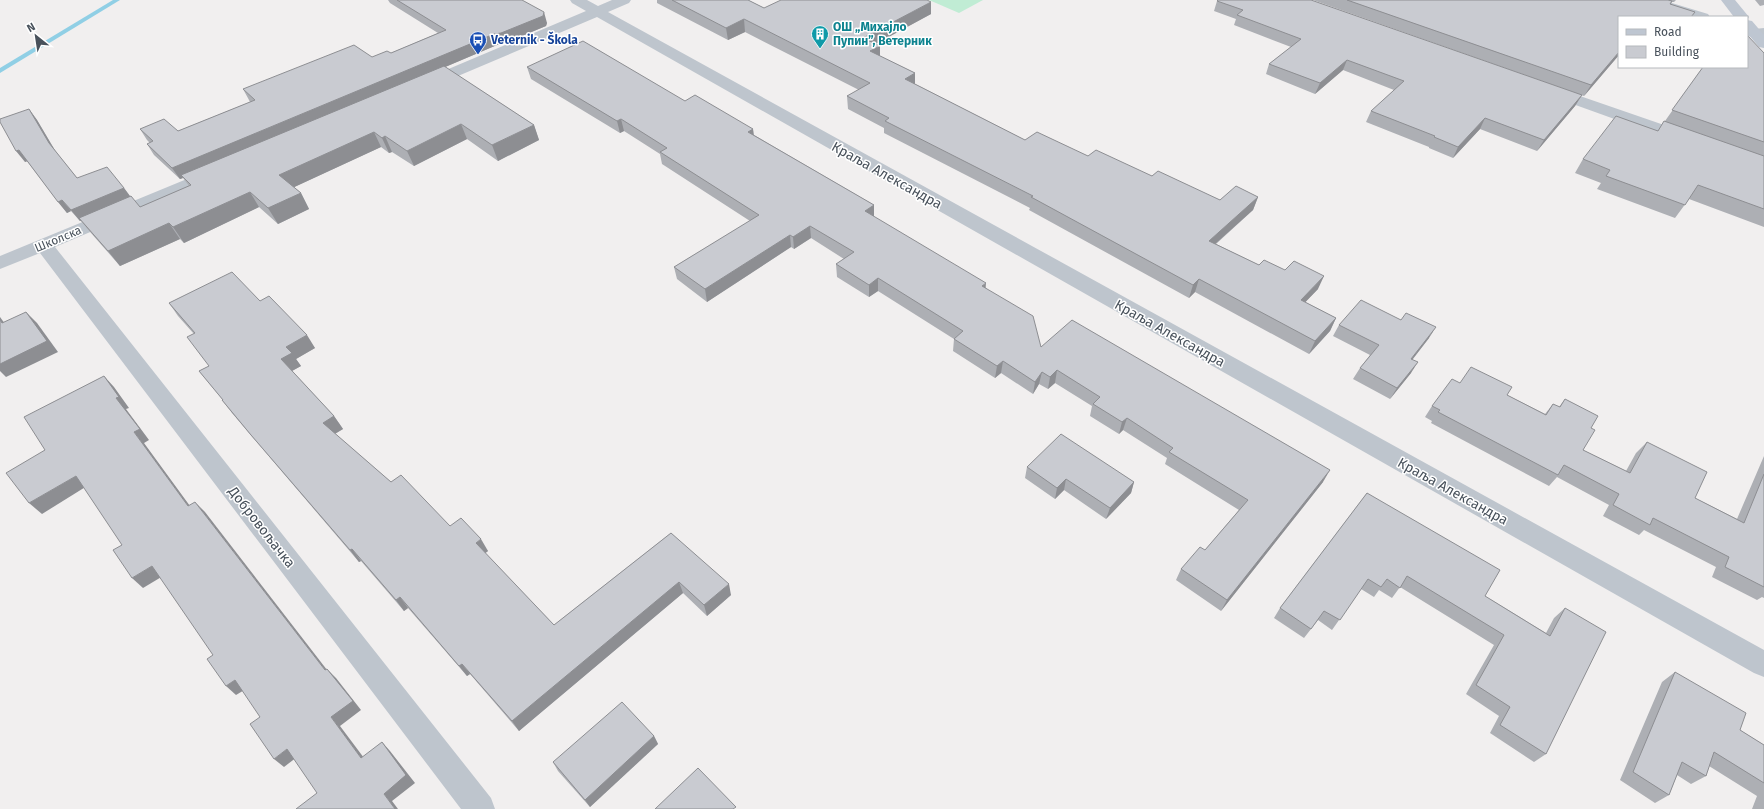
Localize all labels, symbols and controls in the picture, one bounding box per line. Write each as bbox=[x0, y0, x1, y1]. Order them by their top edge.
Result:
north arrow bbox=[16, 16, 56, 56]
legend bbox=[1618, 16, 1748, 68]
text: N bbox=[25, 20, 38, 35]
place label: ОШ „Михајло Пупин”, Ветерник bbox=[833, 20, 932, 48]
building icon: ОШ „Михајло Пупин”, Ветерник bbox=[810, 24, 830, 49]
text: Road bbox=[1654, 25, 1682, 39]
bus stop icon: Veternik - Škola bbox=[468, 30, 488, 55]
place label: Veternik - Škola bbox=[490, 31, 578, 47]
text: Building bbox=[1654, 45, 1700, 59]
street label: Краља Александра bbox=[829, 138, 945, 213]
street label: Школска bbox=[33, 223, 83, 255]
street label: Краља Александра bbox=[1112, 296, 1228, 371]
street label: Краља Александра bbox=[1395, 454, 1511, 529]
street label: Добровољачка bbox=[224, 483, 299, 571]

